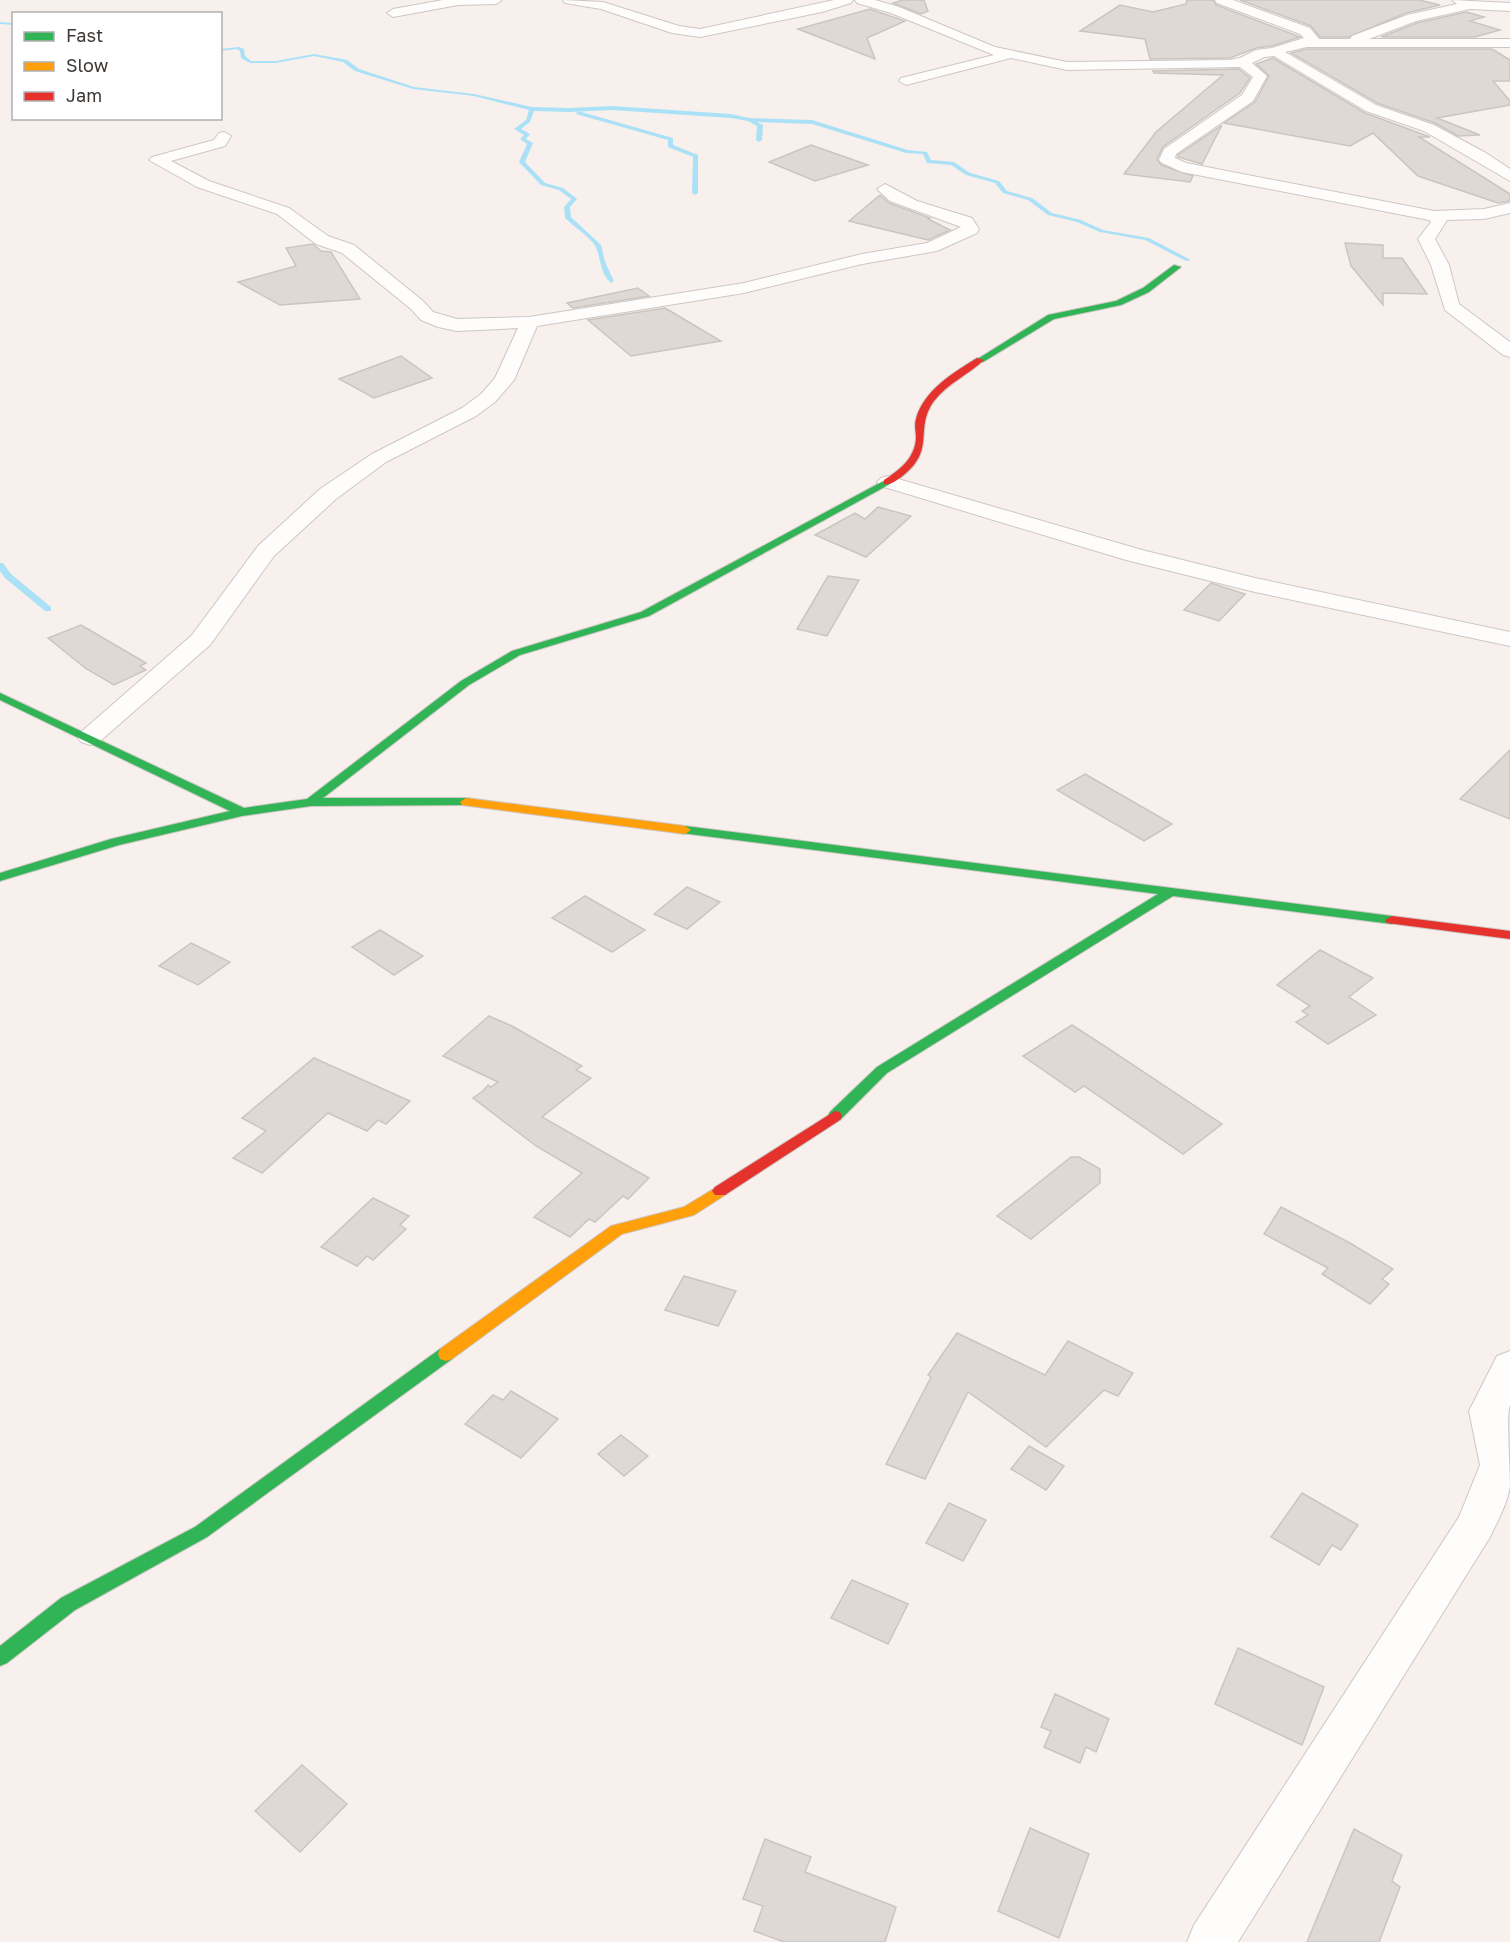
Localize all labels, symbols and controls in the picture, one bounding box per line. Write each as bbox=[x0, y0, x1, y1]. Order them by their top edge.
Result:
legend bbox=[12, 12, 222, 120]
text: Fast bbox=[66, 24, 103, 46]
text: Slow bbox=[66, 54, 109, 76]
text: Jam bbox=[66, 84, 102, 106]

